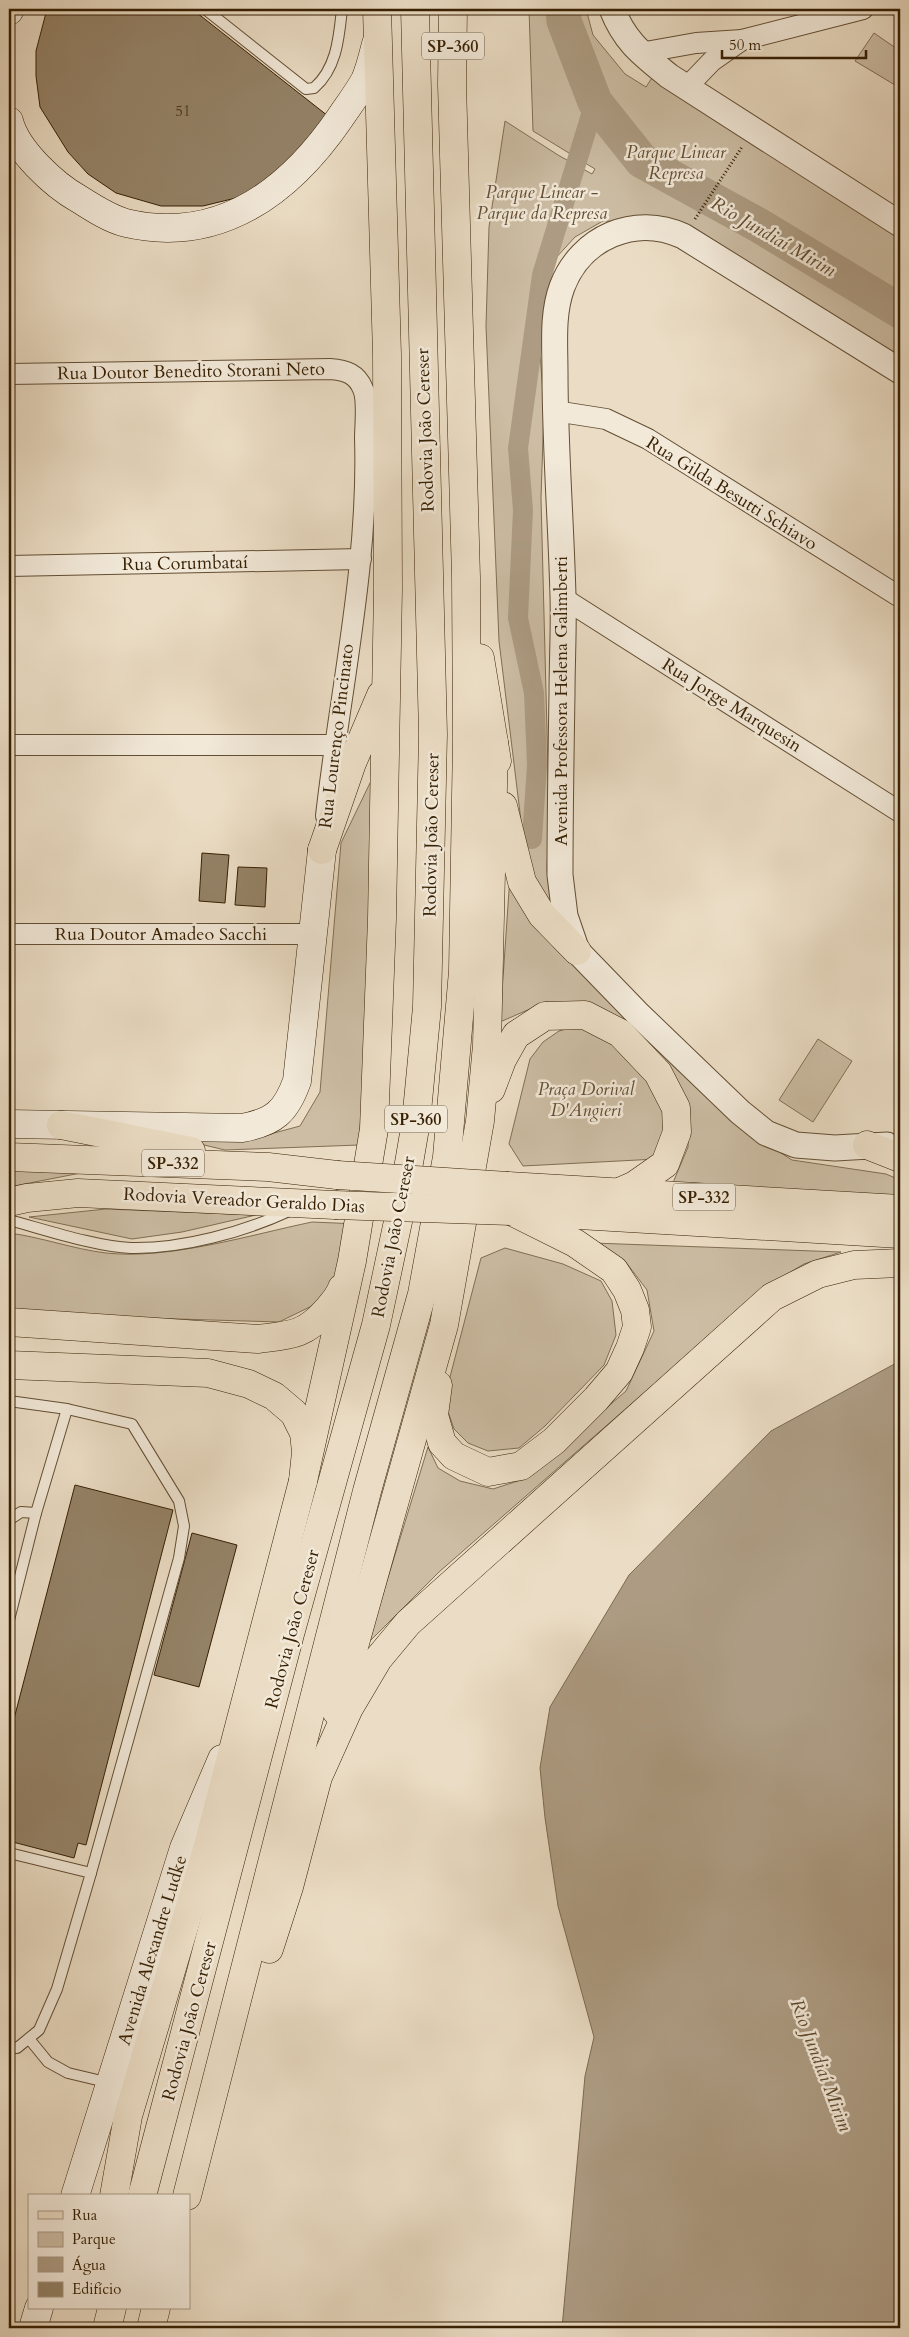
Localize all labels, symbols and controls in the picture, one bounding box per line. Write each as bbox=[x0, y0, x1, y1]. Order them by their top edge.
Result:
scale bar bbox=[722, 28, 865, 60]
road number: SP-360 bbox=[422, 32, 484, 59]
text: 50 m bbox=[729, 35, 761, 55]
house number: 51 bbox=[175, 101, 191, 121]
park label: Parque Linear Represa bbox=[626, 140, 727, 186]
park label: Parque Linear - Parque da Represa bbox=[477, 180, 607, 226]
water label: Rio Jundiaí Mirim bbox=[706, 191, 841, 284]
street label: Rodovia João Cereser bbox=[410, 347, 441, 512]
street label: Rua Doutor Benedito Storani Neto bbox=[57, 357, 325, 386]
street label: Rua Gilda Besutti Schiavo bbox=[641, 431, 822, 556]
street label: Rua Corumbataí bbox=[122, 550, 248, 577]
street label: Avenida Professora Helena Galimberti bbox=[549, 556, 574, 846]
street label: Rua Lourenço Pincinato bbox=[313, 642, 360, 830]
street label: Rua Jorge Marquesin bbox=[657, 652, 807, 759]
street label: Rodovia João Cereser bbox=[418, 752, 445, 917]
street label: Rua Doutor Amadeo Sacchi bbox=[55, 922, 267, 947]
park label: Praça Dorival D'Angieri bbox=[538, 1077, 635, 1123]
road number: SP-360 bbox=[385, 1106, 447, 1132]
road number: SP-332 bbox=[142, 1150, 204, 1176]
street label: Rodovia João Cereser bbox=[366, 1154, 421, 1320]
street label: Rodovia Vereador Geraldo Dias bbox=[123, 1182, 365, 1219]
road number: SP-332 bbox=[673, 1184, 735, 1210]
street label: Rodovia João Cereser bbox=[259, 1546, 326, 1712]
street label: Avenida Alexandre Ludke bbox=[112, 1852, 193, 2048]
street label: Rodovia João Cereser bbox=[156, 1938, 223, 2104]
water label: Rio Jundiaí Mirim bbox=[784, 1995, 859, 2136]
legend bbox=[28, 2194, 190, 2310]
text: Rua bbox=[72, 2205, 98, 2225]
text: Parque bbox=[72, 2229, 116, 2249]
text: Água bbox=[72, 2255, 106, 2275]
text: Edifício bbox=[72, 2279, 121, 2299]

